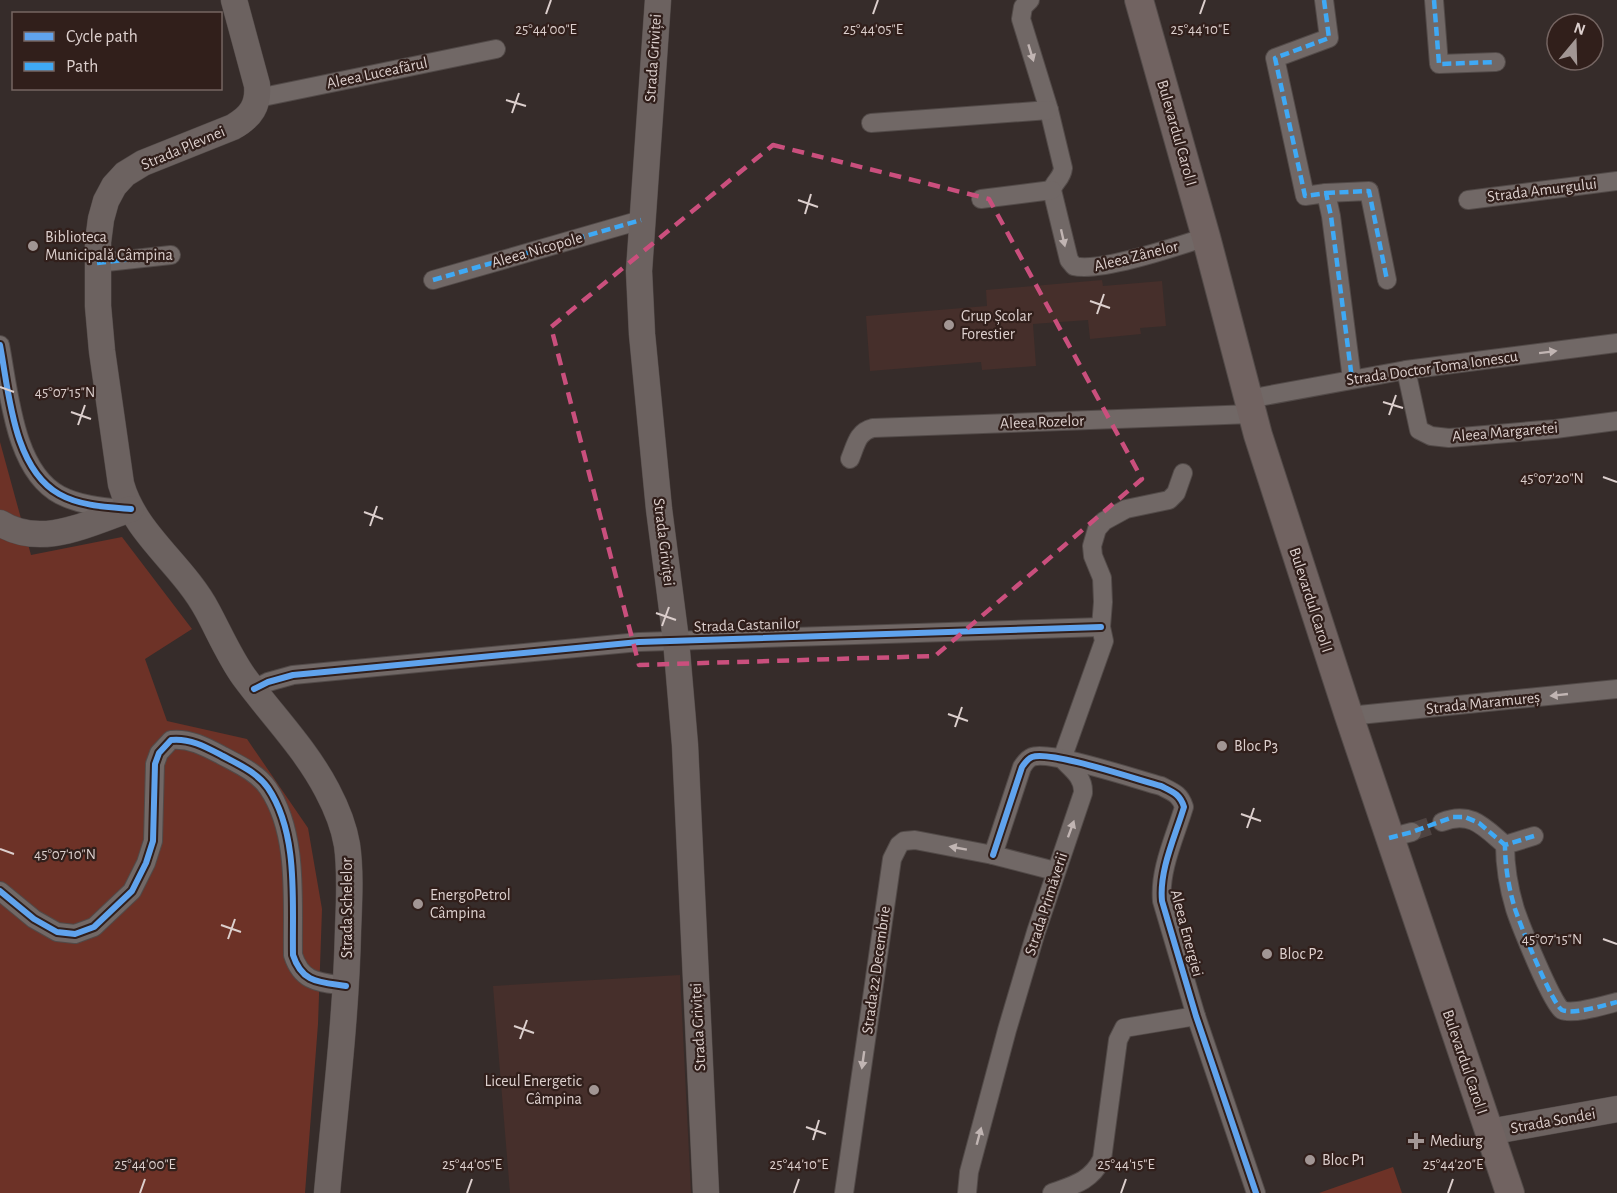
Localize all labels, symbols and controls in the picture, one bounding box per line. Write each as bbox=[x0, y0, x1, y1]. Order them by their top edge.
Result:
legend bbox=[12, 12, 222, 90]
north arrow bbox=[1545, 12, 1605, 72]
street label: Strada Griviței bbox=[642, 13, 666, 103]
text: N bbox=[1572, 19, 1587, 38]
text: 25°44'00"E bbox=[515, 22, 577, 37]
text: 25°44'05"E bbox=[843, 22, 903, 37]
text: 25°44'10"E bbox=[1171, 22, 1229, 37]
text: Cycle path bbox=[66, 28, 138, 46]
one-way arrow bbox=[1027, 44, 1036, 62]
street label: Aleea Luceafărul bbox=[325, 54, 429, 92]
text: Path bbox=[66, 58, 98, 76]
street label: Bulevardul Carol I bbox=[1154, 78, 1200, 188]
street label: Strada Plevnei bbox=[139, 123, 227, 173]
street label: Strada Amurgului bbox=[1486, 175, 1598, 205]
place label: Biblioteca Municipală Câmpina bbox=[45, 229, 173, 263]
street label: Aleea Nicopole bbox=[490, 229, 584, 271]
one-way arrow bbox=[1059, 229, 1069, 248]
street label: Aleea Zânelor bbox=[1092, 238, 1181, 274]
marker: Biblioteca Municipală Câmpina bbox=[26, 239, 40, 253]
place label: Grup Școlar Forestier bbox=[961, 308, 1033, 342]
marker: Grup Școlar Forestier bbox=[942, 318, 956, 332]
one-way arrow bbox=[1538, 347, 1557, 357]
street label: Strada Doctor Toma Ionescu bbox=[1345, 348, 1519, 388]
text: 45°07'15"N bbox=[35, 385, 95, 400]
street label: Aleea Rozelor bbox=[1000, 413, 1085, 431]
street label: Aleea Margaretei bbox=[1451, 419, 1559, 445]
text: 45°07'20"N bbox=[1520, 471, 1584, 486]
street label: Strada Griviței bbox=[649, 497, 677, 587]
street label: Bulevardul Carol I bbox=[1286, 545, 1336, 655]
street label: Strada Castanilor bbox=[694, 615, 801, 635]
street label: Strada Maramureș bbox=[1425, 689, 1541, 719]
one-way arrow bbox=[1549, 690, 1568, 700]
place label: Bloc P3 bbox=[1234, 738, 1278, 754]
marker: Bloc P3 bbox=[1215, 739, 1229, 753]
one-way arrow bbox=[1066, 819, 1076, 837]
one-way arrow bbox=[948, 843, 967, 852]
text: 45°07'10"N bbox=[34, 847, 96, 862]
street label: Strada Primăverii bbox=[1022, 850, 1070, 958]
street label: Strada Schelelor bbox=[339, 857, 355, 958]
place label: EnergoPetrol Câmpina bbox=[430, 887, 511, 921]
street label: Aleea Energiei bbox=[1168, 888, 1206, 978]
marker: EnergoPetrol Câmpina bbox=[411, 897, 425, 911]
street label: Strada 22 Decembrie bbox=[859, 905, 893, 1035]
text: 45°07'15"N bbox=[1522, 932, 1582, 947]
place label: Bloc P2 bbox=[1279, 946, 1324, 962]
marker: Bloc P2 bbox=[1260, 947, 1274, 961]
street label: Strada Griviței bbox=[688, 982, 710, 1072]
street label: Bulevardul Carol I bbox=[1440, 1008, 1490, 1116]
one-way arrow bbox=[859, 1050, 868, 1069]
place label: Liceul Energetic Câmpina bbox=[485, 1073, 582, 1107]
marker: Liceul Energetic Câmpina bbox=[587, 1083, 601, 1097]
street label: Strada Sondei bbox=[1509, 1106, 1597, 1136]
one-way arrow bbox=[974, 1127, 984, 1145]
marker: Mediurg bbox=[1407, 1132, 1425, 1150]
place label: Mediurg bbox=[1430, 1133, 1483, 1149]
place label: Bloc P1 bbox=[1322, 1152, 1365, 1168]
marker: Bloc P1 bbox=[1303, 1153, 1317, 1167]
text: 25°44'00"E bbox=[114, 1157, 176, 1172]
text: 25°44'05"E bbox=[442, 1157, 502, 1172]
text: 25°44'10"E bbox=[770, 1157, 828, 1172]
text: 25°44'15"E bbox=[1097, 1157, 1155, 1172]
text: 25°44'20"E bbox=[1423, 1157, 1483, 1172]

